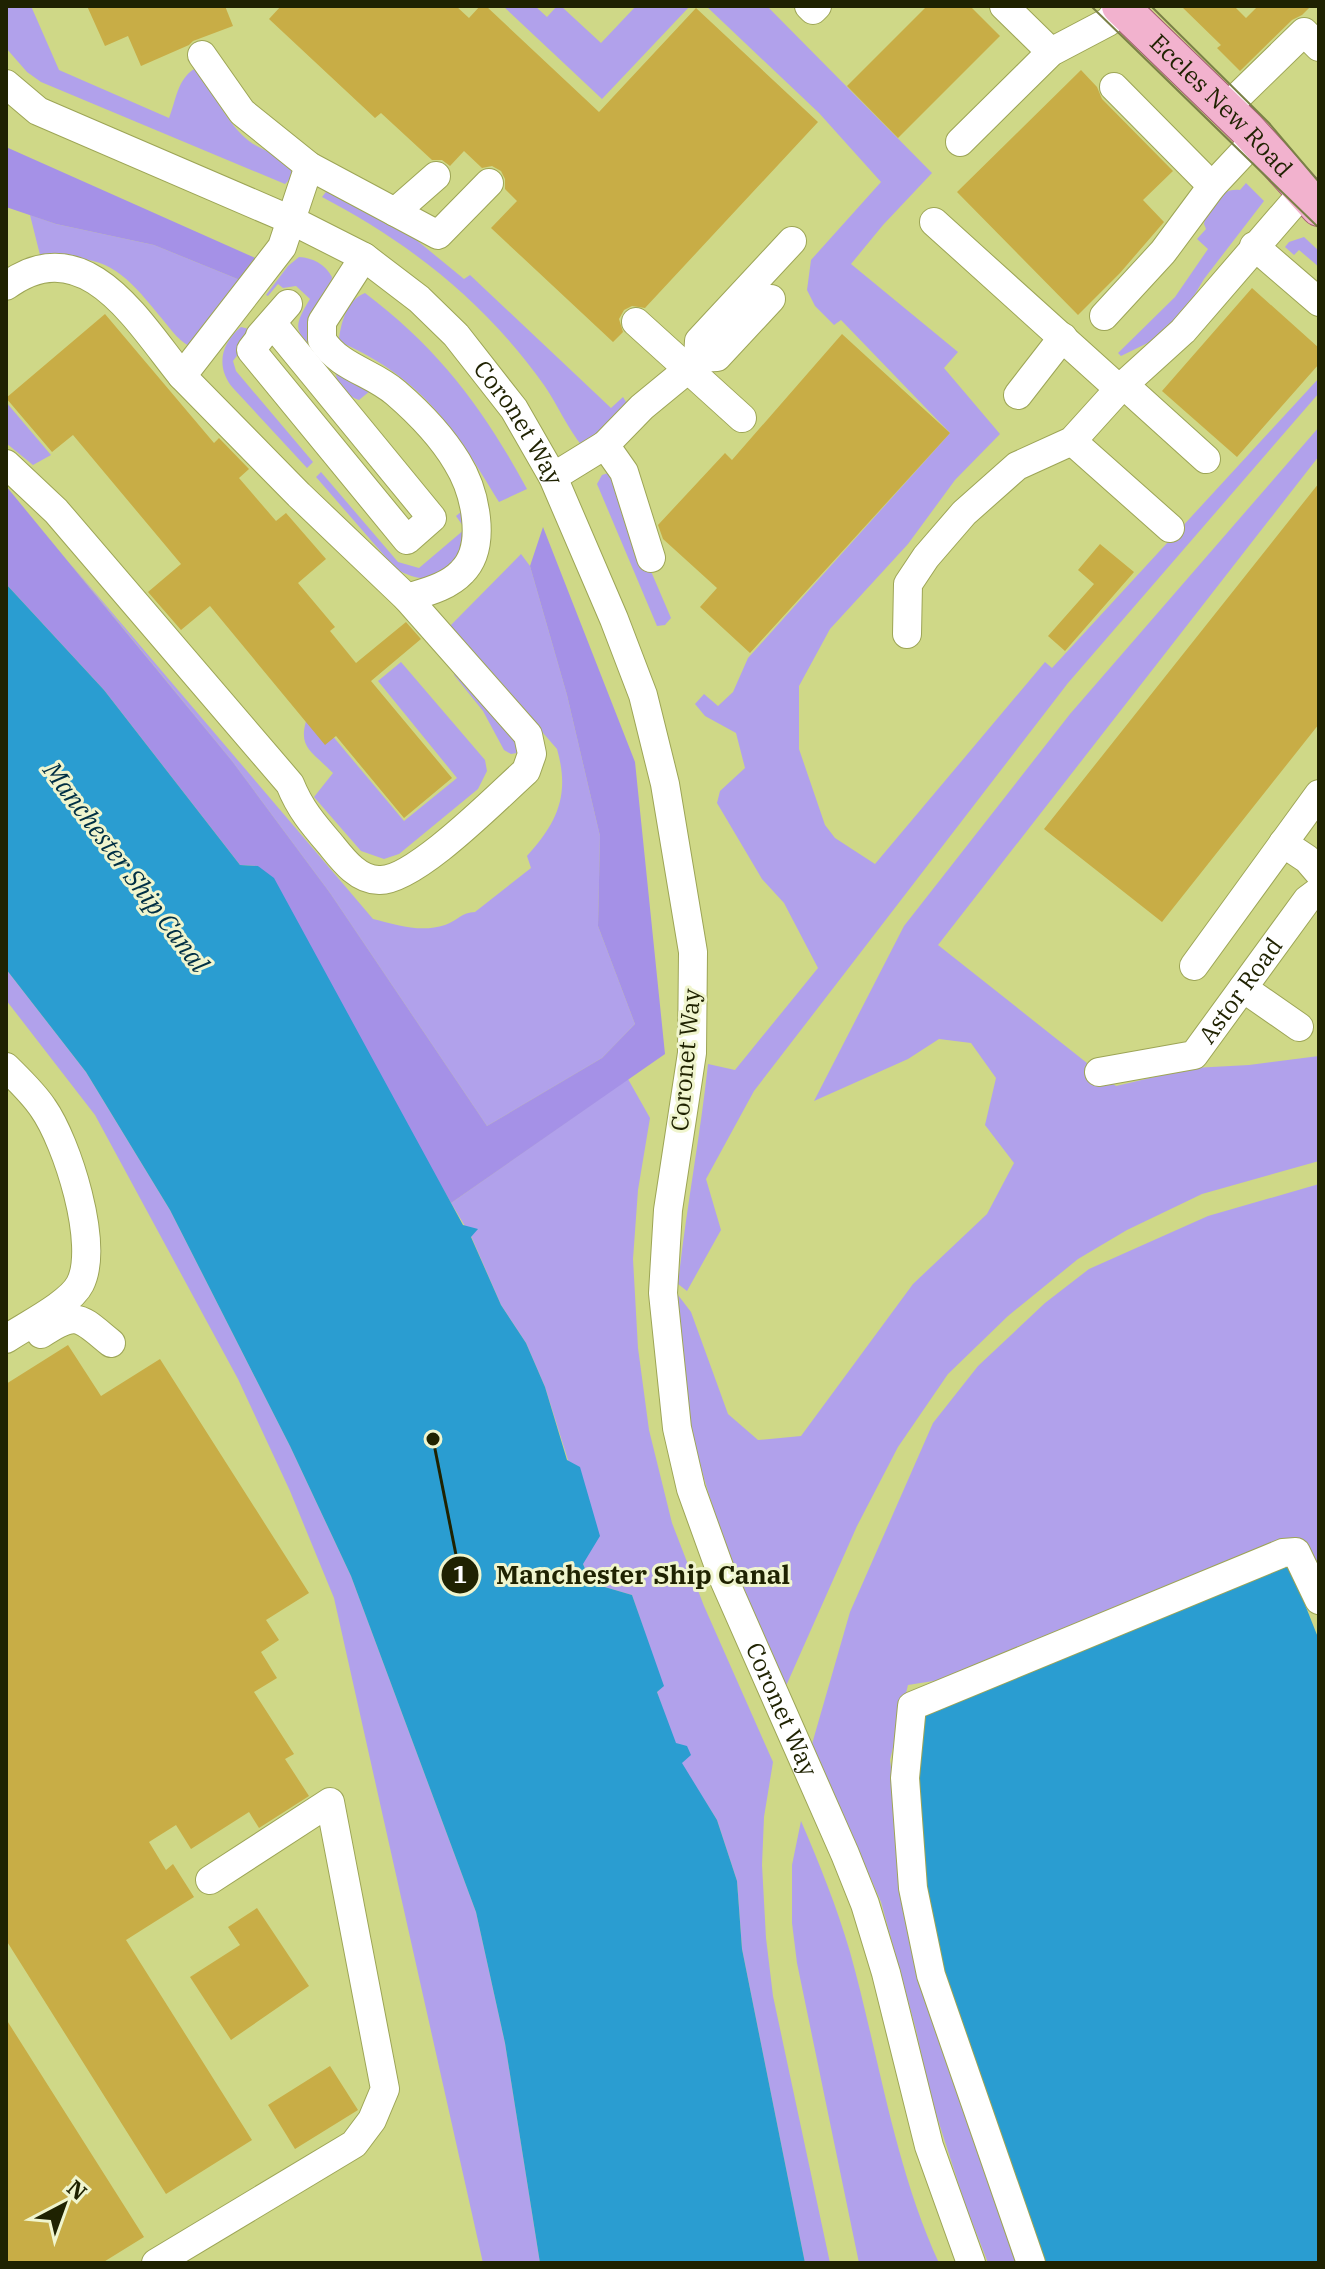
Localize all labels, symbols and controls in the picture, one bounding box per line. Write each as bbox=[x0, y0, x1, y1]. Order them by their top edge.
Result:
street label: Eccles New Road bbox=[1143, 26, 1300, 184]
street label: Coronet Way bbox=[467, 353, 571, 490]
water label: Manchester Ship Canal bbox=[36, 754, 218, 979]
street label: Astor Road bbox=[1191, 931, 1289, 1050]
street label: Coronet Way bbox=[663, 987, 707, 1132]
callout: Manchester Ship Canal bbox=[440, 1550, 806, 1600]
text: Manchester Ship Canal bbox=[496, 1557, 790, 1591]
text: 1 bbox=[453, 1558, 467, 1590]
street label: Coronet Way bbox=[739, 1637, 826, 1781]
north arrow bbox=[24, 2165, 104, 2245]
text: N bbox=[61, 2173, 94, 2206]

